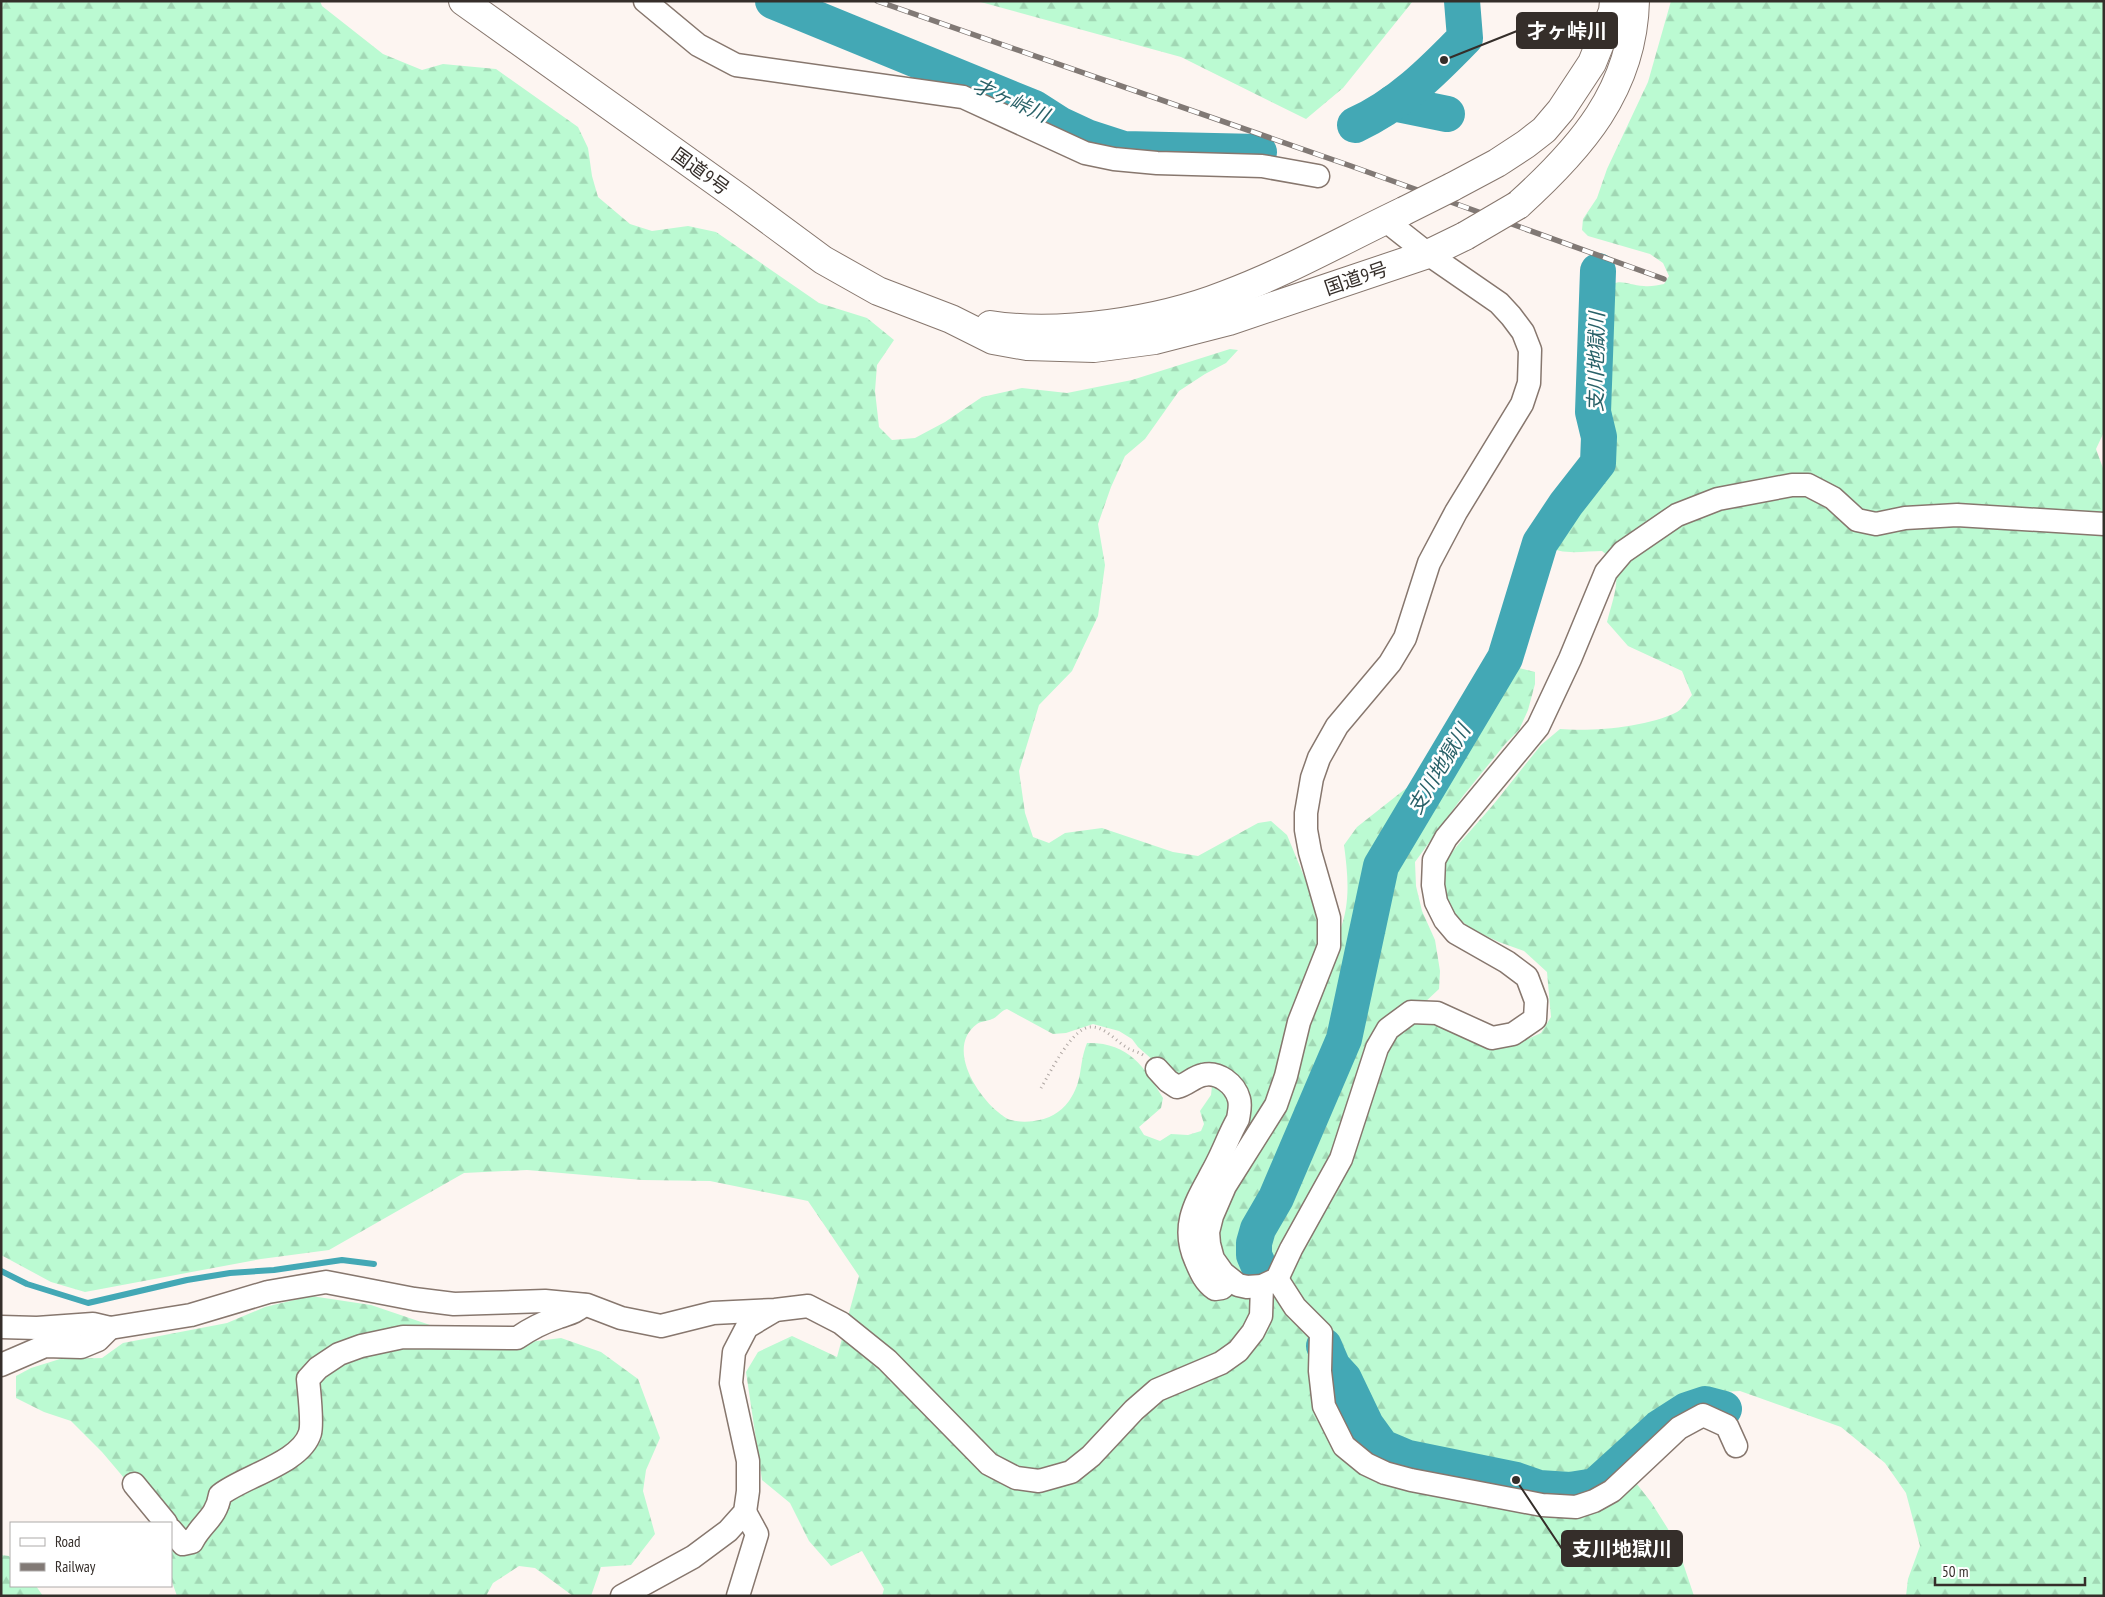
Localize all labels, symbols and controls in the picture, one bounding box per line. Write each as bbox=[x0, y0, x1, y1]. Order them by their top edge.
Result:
callout: 才ヶ峠川 bbox=[1517, 13, 1617, 48]
text: 才ヶ峠川 bbox=[1527, 18, 1607, 44]
water label: 才ヶ峠川 bbox=[969, 72, 1055, 129]
street label: 国道9号 bbox=[667, 142, 735, 200]
street label: 国道9号 bbox=[1321, 256, 1391, 300]
water label: 支川地獄川 bbox=[1582, 310, 1610, 412]
water label: 支川地獄川 bbox=[1402, 718, 1477, 819]
legend bbox=[10, 1522, 172, 1587]
callout: 支川地獄川 bbox=[1562, 1531, 1682, 1566]
text: Road bbox=[55, 1532, 81, 1551]
text: 支川地獄川 bbox=[1572, 1536, 1672, 1562]
scale bar bbox=[1935, 1554, 2085, 1586]
text: Railway bbox=[55, 1557, 96, 1576]
text: 50 m bbox=[1942, 1562, 1968, 1581]

